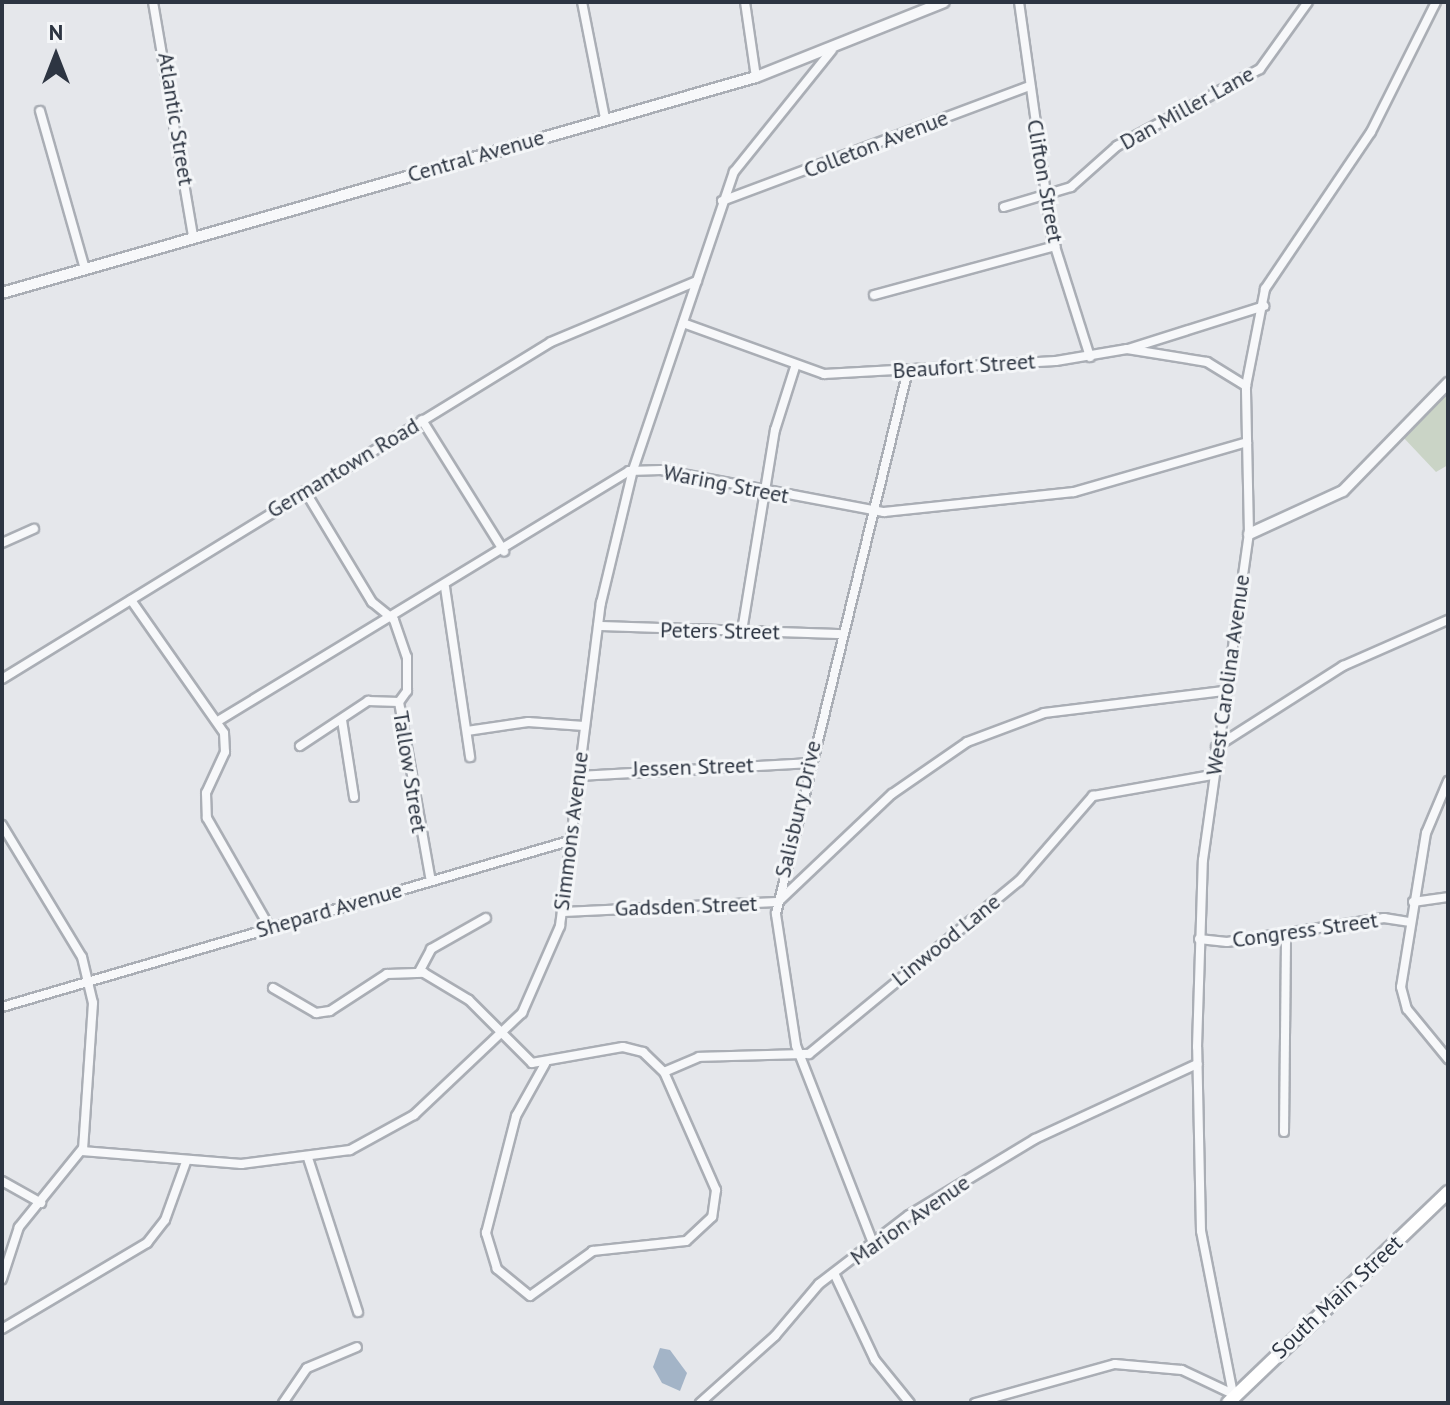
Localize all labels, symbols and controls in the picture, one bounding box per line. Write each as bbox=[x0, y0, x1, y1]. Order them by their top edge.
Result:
north arrow bbox=[16, 16, 96, 96]
text: N bbox=[49, 18, 63, 46]
street label: Atlantic Street bbox=[152, 50, 200, 188]
street label: Dan Miller Lane bbox=[1115, 60, 1259, 156]
street label: Colleton Avenue bbox=[800, 104, 952, 184]
street label: Clifton Street bbox=[1021, 117, 1069, 245]
street label: Central Avenue bbox=[404, 124, 548, 188]
street label: Beaufort Street bbox=[892, 348, 1036, 384]
street label: Germantown Road bbox=[262, 412, 424, 524]
street label: Waring Street bbox=[661, 459, 791, 509]
street label: West Carolina Avenue bbox=[1201, 573, 1255, 777]
street label: Peters Street bbox=[660, 617, 780, 645]
street label: Tallow Street bbox=[387, 709, 433, 835]
street label: Salisbury Drive bbox=[769, 737, 827, 881]
street label: Simmons Avenue bbox=[548, 750, 594, 912]
street label: Jessen Street bbox=[632, 752, 754, 782]
street label: Shepard Avenue bbox=[252, 876, 406, 944]
street label: Linwood Lane bbox=[887, 888, 1005, 992]
street label: Gadsden Street bbox=[614, 890, 758, 922]
street label: Congress Street bbox=[1231, 907, 1379, 953]
street label: Marion Avenue bbox=[845, 1169, 975, 1271]
street label: South Main Street bbox=[1266, 1230, 1408, 1364]

